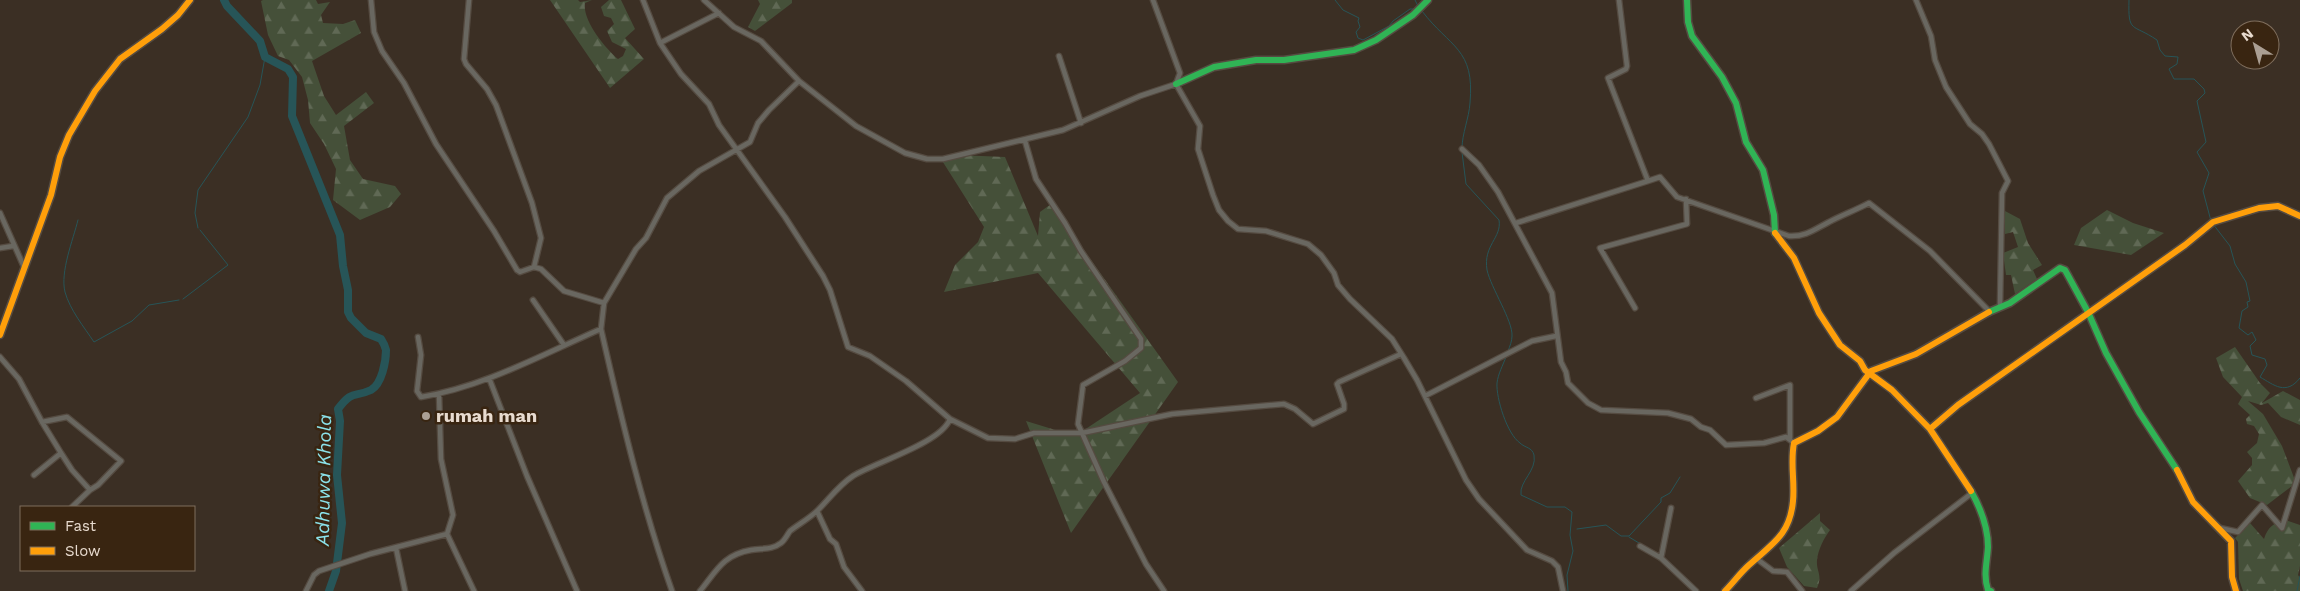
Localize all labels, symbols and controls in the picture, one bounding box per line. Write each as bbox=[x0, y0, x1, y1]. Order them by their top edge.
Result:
north arrow bbox=[2230, 20, 2280, 70]
text: N bbox=[2238, 25, 2256, 44]
place label: rumah man bbox=[436, 405, 537, 426]
marker: rumah man bbox=[420, 410, 432, 422]
water label: Adhuwa Khola bbox=[311, 414, 336, 547]
legend bbox=[20, 506, 195, 571]
text: Fast bbox=[65, 517, 97, 535]
text: Slow bbox=[65, 542, 101, 560]

